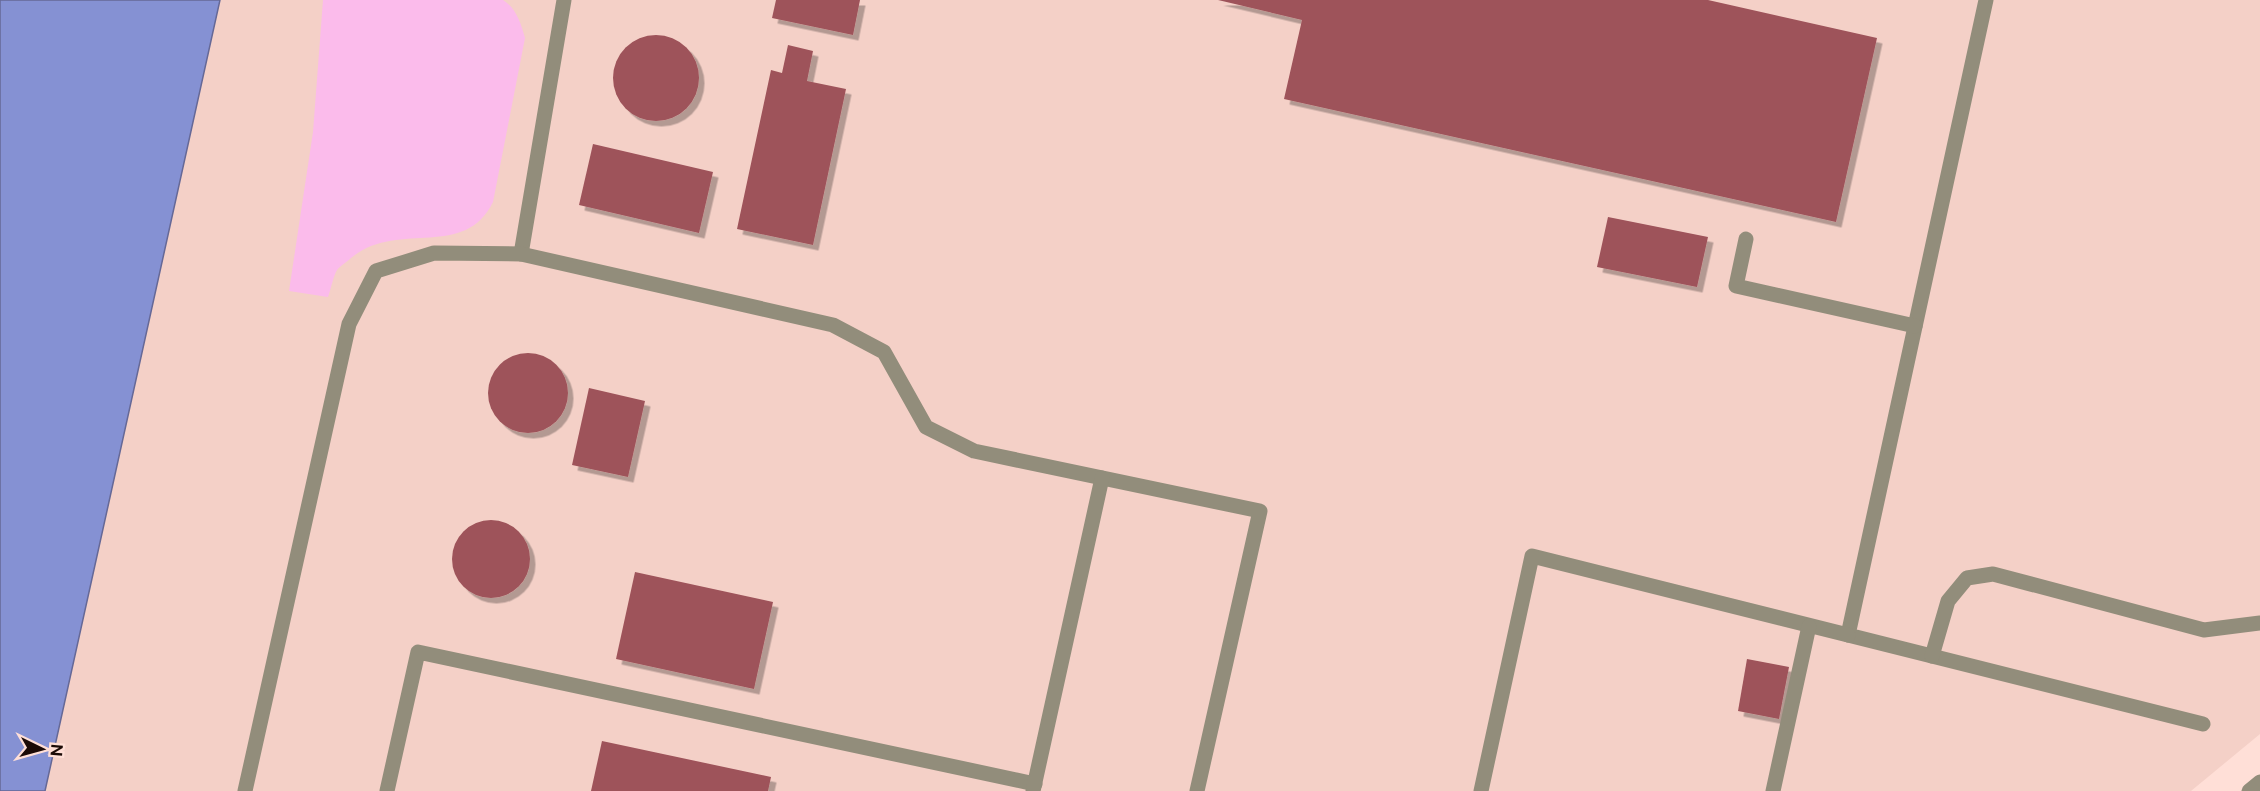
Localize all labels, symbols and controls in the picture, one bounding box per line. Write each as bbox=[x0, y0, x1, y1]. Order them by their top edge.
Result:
north arrow bbox=[12, 719, 72, 779]
text: N bbox=[46, 743, 66, 757]

